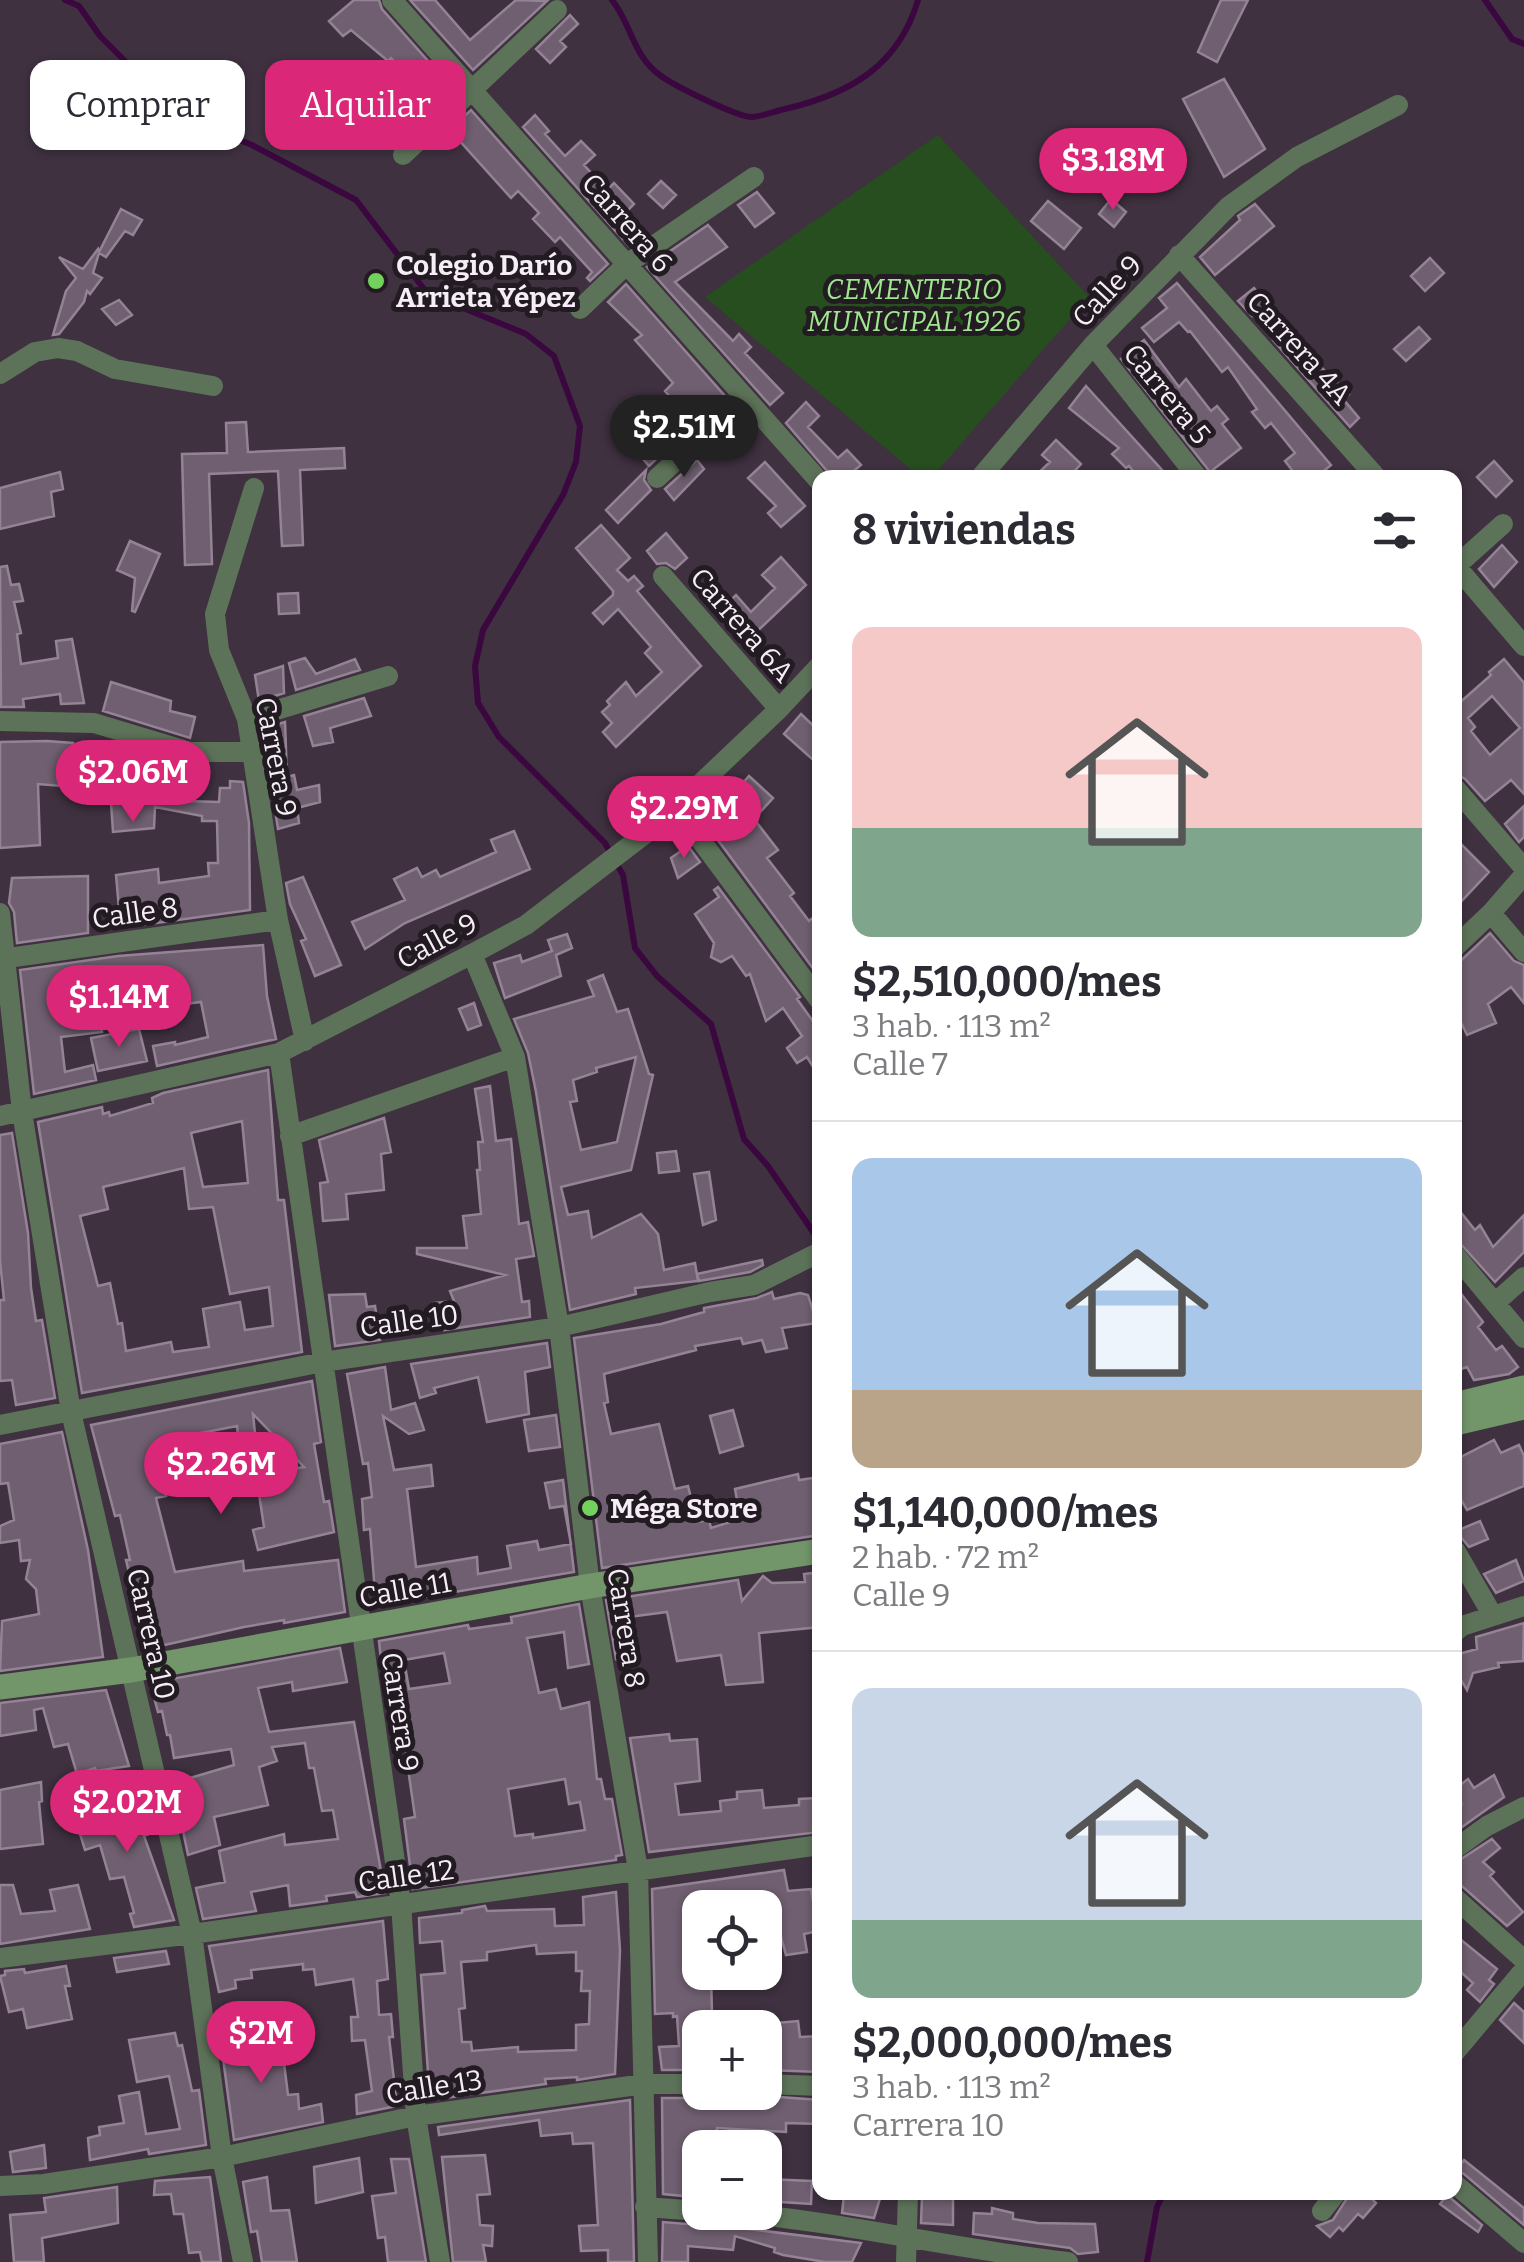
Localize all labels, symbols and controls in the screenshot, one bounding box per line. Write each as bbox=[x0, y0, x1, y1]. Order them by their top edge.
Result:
chip: Comprar bbox=[30, 60, 245, 150]
chip: Alquilar bbox=[265, 60, 466, 150]
pin: $3.18M bbox=[1032, 128, 1194, 213]
text: $3.18M bbox=[1061, 141, 1165, 179]
street label: Carrera 6 bbox=[575, 167, 679, 279]
street label: Calle 9 bbox=[1066, 248, 1148, 334]
place label: Colegio Darío Arrieta Yépez bbox=[396, 249, 576, 314]
marker: Colegio Darío Arrieta Yépez bbox=[365, 270, 387, 292]
park label: CEMENTERIO MUNICIPAL 1926 bbox=[807, 273, 1021, 338]
street label: Carrera 4A bbox=[1240, 285, 1358, 411]
street label: Carrera 5 bbox=[1117, 337, 1217, 451]
pin: $2.51M bbox=[603, 395, 765, 480]
text: $2.51M bbox=[632, 408, 736, 446]
icon: filters bbox=[1367, 503, 1422, 558]
text: 8 viviendas bbox=[852, 505, 1076, 555]
street label: Carrera 6A bbox=[683, 561, 801, 689]
icon: home bbox=[1047, 692, 1227, 872]
street label: Carrera 9 bbox=[248, 695, 304, 819]
pin: $2.06M bbox=[52, 740, 214, 825]
text: $2.06M bbox=[78, 753, 188, 791]
pin: $2.29M bbox=[603, 776, 765, 861]
text: $2.29M bbox=[629, 789, 739, 827]
street label: Calle 8 bbox=[90, 891, 180, 935]
street label: Calle 9 bbox=[391, 906, 483, 976]
text: $2,510,000/mes bbox=[852, 957, 1162, 1007]
pin: $1.14M bbox=[38, 965, 200, 1050]
text: $1.14M bbox=[68, 978, 170, 1016]
text: 3 hab. · 113 m² bbox=[852, 1007, 1051, 1045]
text: Calle 7 bbox=[852, 1045, 948, 1083]
icon: home bbox=[1047, 1223, 1227, 1403]
street label: Calle 10 bbox=[358, 1298, 460, 1344]
pin: $2.26M bbox=[140, 1432, 302, 1517]
text: $2.26M bbox=[166, 1445, 276, 1483]
text: $1,140,000/mes bbox=[852, 1488, 1159, 1538]
place label: Méga Store bbox=[610, 1492, 758, 1525]
marker: Méga Store bbox=[579, 1497, 601, 1519]
text: 2 hab. · 72 m² bbox=[852, 1538, 1039, 1576]
street label: Carrera 10 bbox=[120, 1565, 182, 1703]
street label: Calle 11 bbox=[357, 1566, 454, 1614]
street label: Carrera 8 bbox=[600, 1566, 652, 1690]
text: Calle 9 bbox=[852, 1576, 951, 1614]
street label: Carrera 9 bbox=[374, 1650, 426, 1774]
icon: home bbox=[1047, 1753, 1227, 1933]
pin: $2.02M bbox=[46, 1770, 208, 1855]
text: $2.02M bbox=[72, 1783, 182, 1821]
street label: Calle 12 bbox=[356, 1853, 456, 1899]
map controls bbox=[682, 1890, 782, 2230]
button: locate bbox=[682, 1890, 782, 1990]
pin: $2M bbox=[213, 2001, 309, 2086]
button: + bbox=[682, 2010, 782, 2110]
text: $2M bbox=[228, 2014, 294, 2052]
text: $2,000,000/mes bbox=[852, 2018, 1173, 2068]
street label: Calle 13 bbox=[383, 2063, 485, 2111]
text: 3 hab. · 113 m² bbox=[852, 2068, 1051, 2106]
text: Carrera 10 bbox=[852, 2106, 1005, 2144]
button: − bbox=[682, 2130, 782, 2230]

